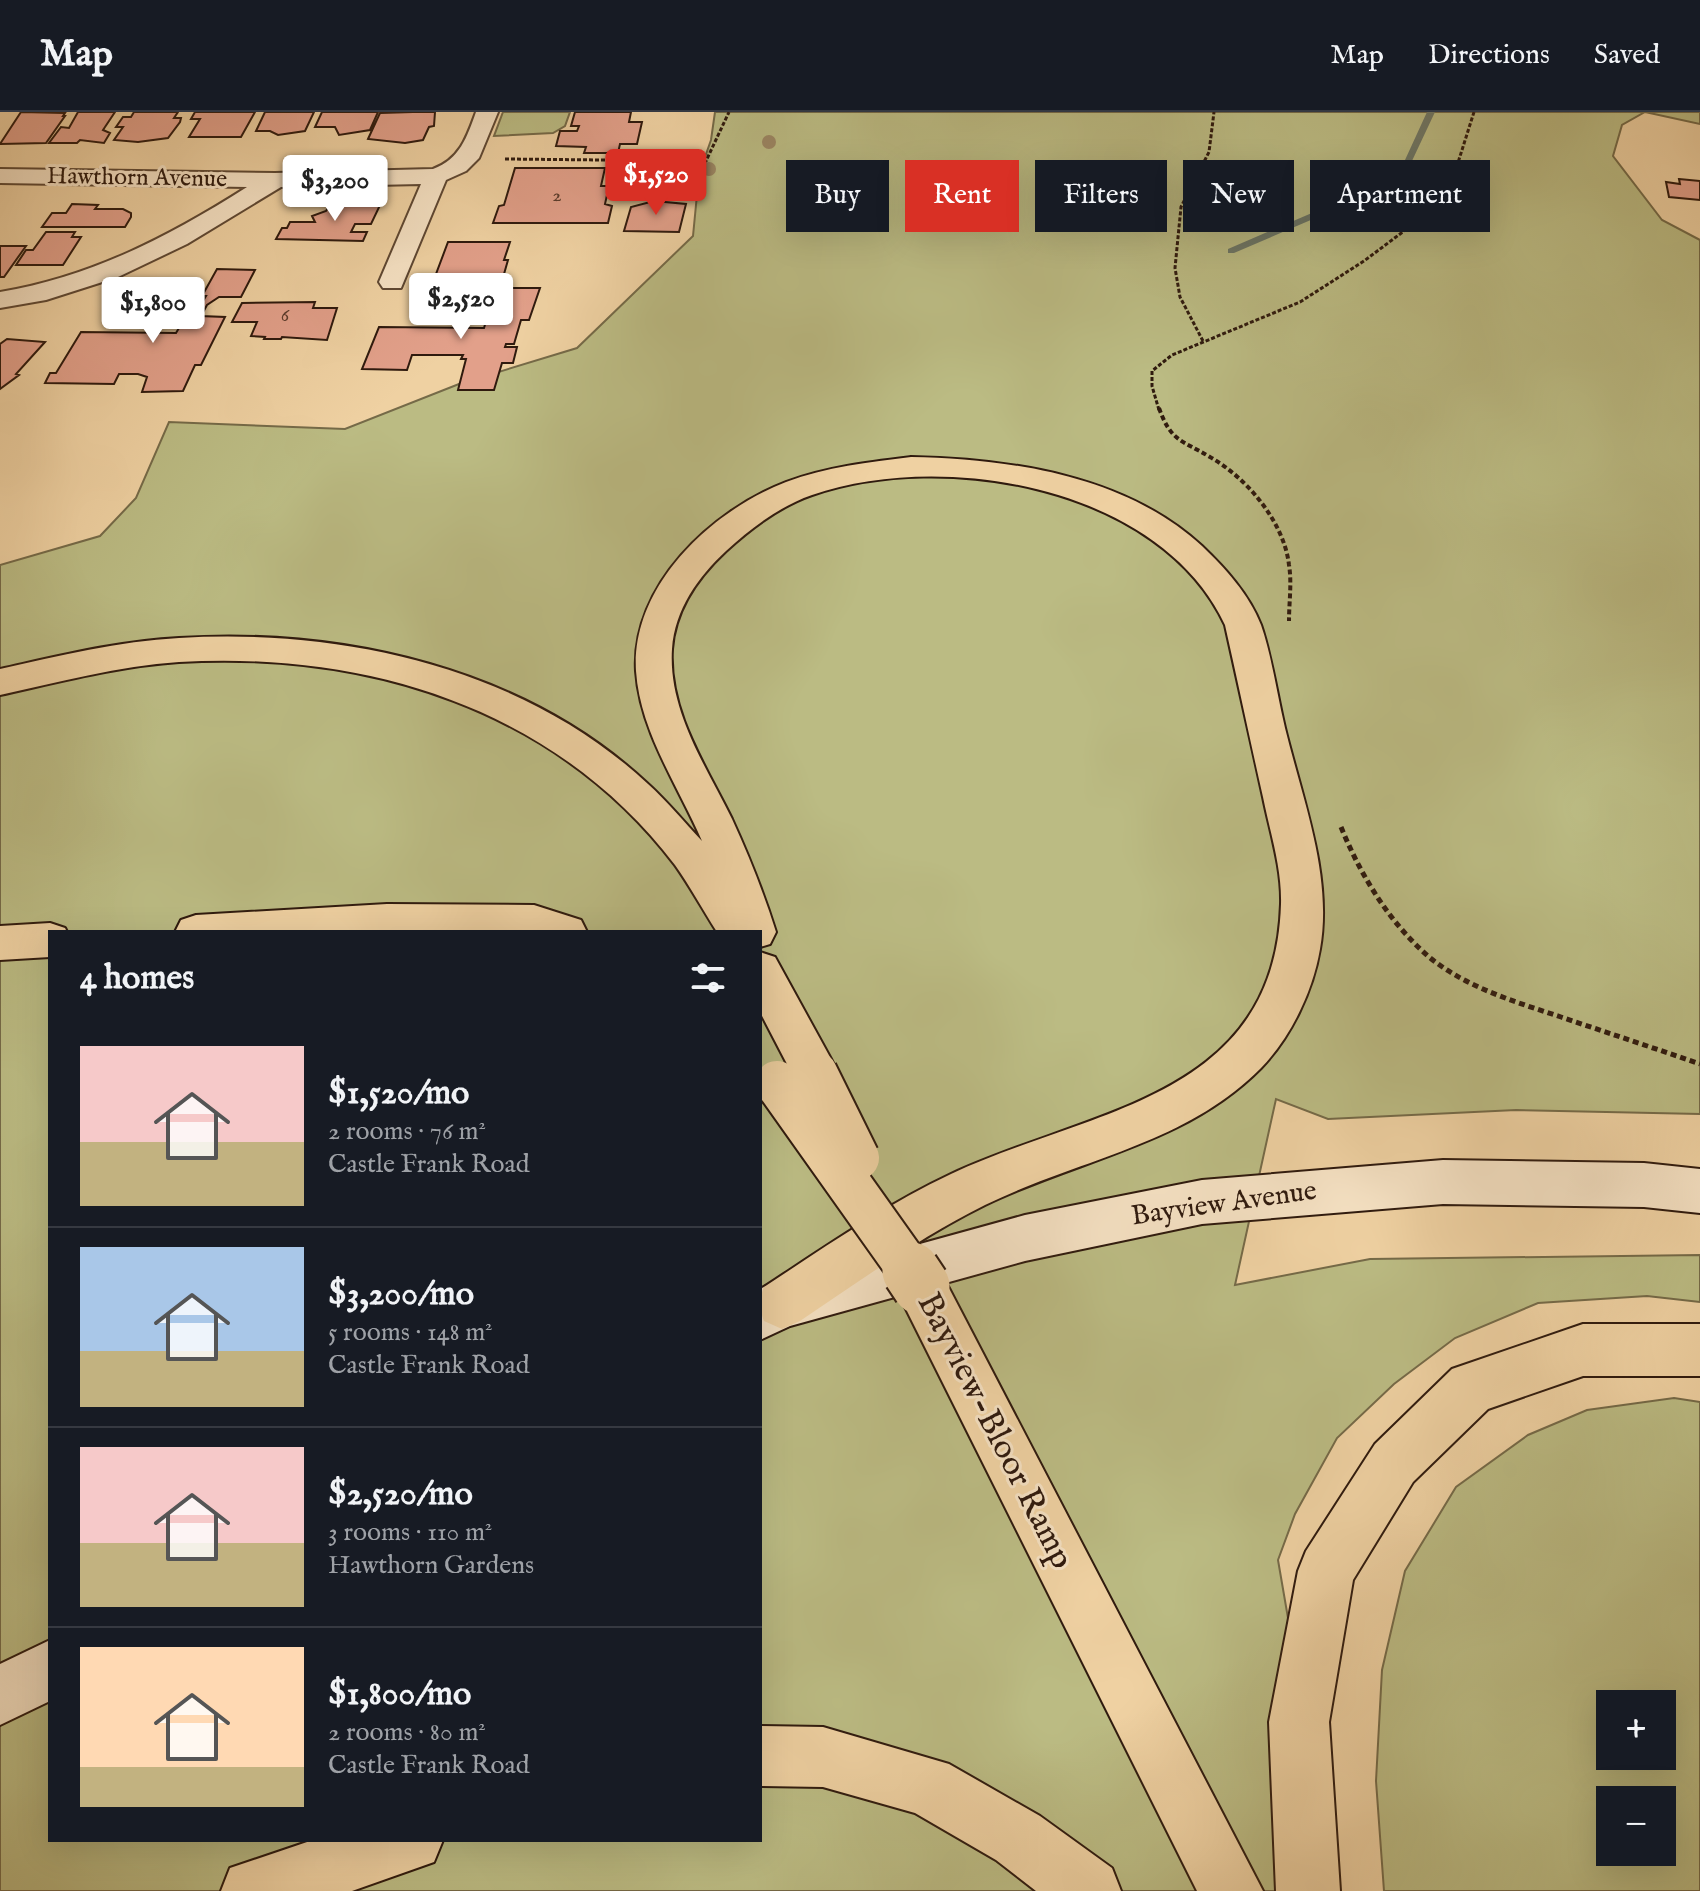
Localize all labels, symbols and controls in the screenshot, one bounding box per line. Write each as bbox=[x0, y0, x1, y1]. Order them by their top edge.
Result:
text: Map bbox=[40, 31, 113, 79]
text: Map bbox=[1330, 38, 1384, 73]
text: Directions bbox=[1428, 38, 1550, 73]
text: Saved bbox=[1594, 38, 1660, 73]
pin: $1,520 bbox=[591, 149, 721, 217]
pin: $3,200 bbox=[270, 155, 400, 223]
text: $1,520 bbox=[623, 158, 689, 191]
chip: Buy bbox=[786, 160, 889, 232]
chip: Rent bbox=[905, 160, 1019, 232]
chip: Filters bbox=[1035, 160, 1167, 232]
chip: New bbox=[1183, 160, 1294, 232]
chip: Apartment bbox=[1310, 160, 1490, 232]
street label: Hawthorn Avenue bbox=[47, 161, 227, 195]
text: $3,200 bbox=[301, 164, 369, 197]
house number: 2 bbox=[552, 183, 562, 208]
pin: $2,520 bbox=[396, 273, 526, 341]
pin: $1,800 bbox=[88, 277, 218, 345]
text: $2,520 bbox=[427, 282, 495, 315]
text: $1,800 bbox=[120, 286, 186, 319]
house number: 6 bbox=[281, 303, 290, 328]
icon: filters bbox=[686, 956, 730, 1000]
text: 4 homes bbox=[80, 957, 194, 1000]
text: $1,520/mo bbox=[328, 1072, 469, 1115]
icon: home bbox=[144, 1078, 240, 1174]
text: 2 rooms · 76 m² bbox=[328, 1115, 486, 1148]
text: Castle Frank Road bbox=[328, 1148, 530, 1181]
street label: Bayview Avenue bbox=[1129, 1174, 1319, 1234]
text: $3,200/mo bbox=[328, 1273, 474, 1316]
icon: home bbox=[144, 1279, 240, 1375]
street label: Bayview-Bloor Ramp bbox=[907, 1286, 1083, 1576]
text: 5 rooms · 148 m² bbox=[328, 1316, 493, 1349]
text: Castle Frank Road bbox=[328, 1349, 530, 1382]
text: $2,520/mo bbox=[328, 1473, 473, 1516]
icon: home bbox=[144, 1479, 240, 1575]
text: 3 rooms · 110 m² bbox=[328, 1516, 492, 1549]
text: Hawthorn Gardens bbox=[328, 1549, 534, 1582]
text: $1,800/mo bbox=[328, 1673, 471, 1716]
icon: home bbox=[144, 1679, 240, 1775]
map controls bbox=[1596, 1690, 1676, 1866]
button: + bbox=[1596, 1690, 1676, 1770]
text: 2 rooms · 80 m² bbox=[328, 1716, 486, 1749]
text: Castle Frank Road bbox=[328, 1749, 530, 1782]
button: − bbox=[1596, 1786, 1676, 1866]

